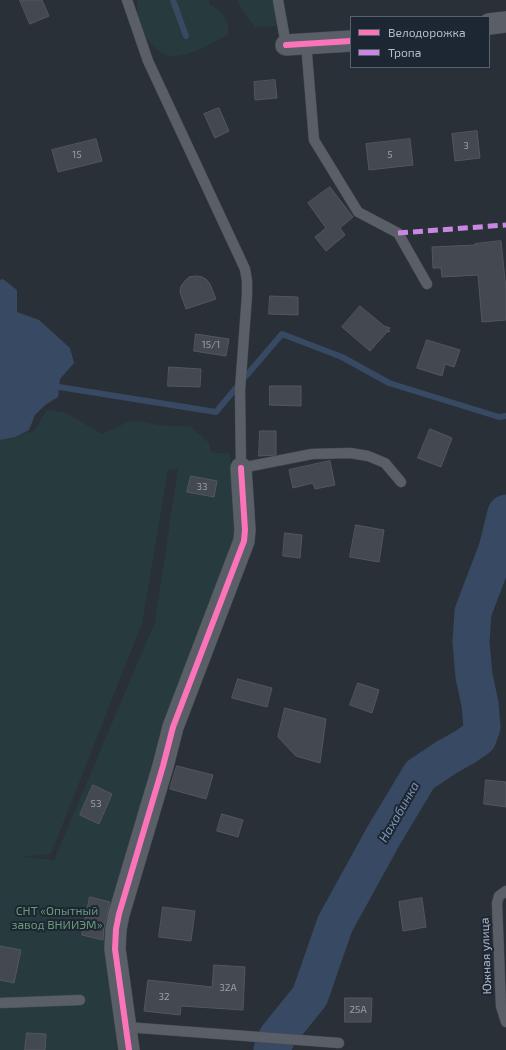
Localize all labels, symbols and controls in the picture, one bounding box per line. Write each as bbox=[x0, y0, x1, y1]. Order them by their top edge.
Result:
legend bbox=[350, 16, 490, 68]
text: Велодорожка bbox=[388, 25, 466, 39]
text: Тропа bbox=[388, 45, 421, 59]
house number: 3 bbox=[463, 140, 469, 152]
house number: 15 bbox=[72, 149, 82, 161]
house number: 5 bbox=[387, 149, 393, 161]
house number: 15/1 bbox=[202, 339, 220, 351]
house number: 33 bbox=[196, 481, 208, 493]
water label: Нахабинка bbox=[375, 779, 423, 845]
house number: 53 bbox=[91, 798, 101, 810]
park label: СНТ «Опытный завод ВНИИЭМ» bbox=[12, 904, 102, 932]
street label: Южная улица bbox=[477, 917, 495, 995]
house number: 32А bbox=[219, 982, 237, 994]
house number: 32 bbox=[158, 991, 170, 1003]
house number: 25А bbox=[349, 1004, 367, 1016]

